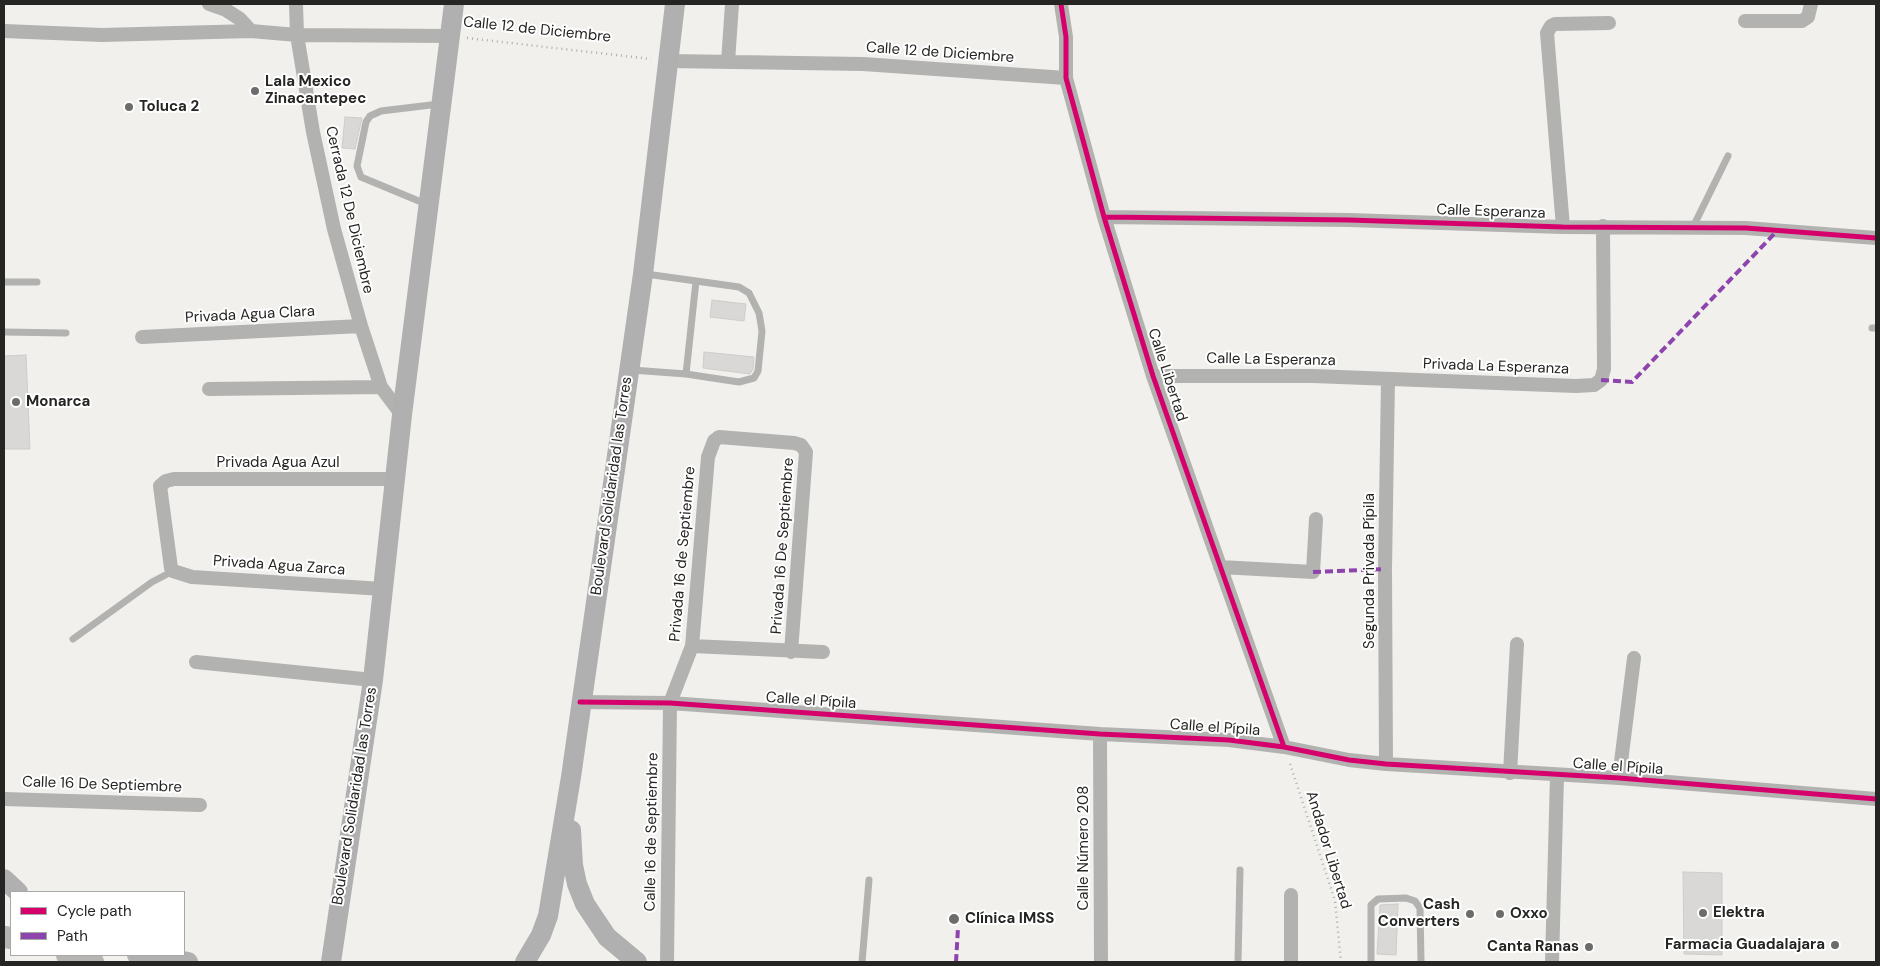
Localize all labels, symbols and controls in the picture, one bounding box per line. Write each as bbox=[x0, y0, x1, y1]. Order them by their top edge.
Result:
street label: Calle 12 de Diciembre bbox=[462, 13, 612, 47]
street label: Calle 12 de Diciembre bbox=[865, 39, 1015, 67]
place label: Lala Mexico Zinacantepec bbox=[265, 73, 366, 108]
marker: Lala Mexico Zinacantepec bbox=[249, 85, 261, 97]
place label: Toluca 2 bbox=[139, 98, 199, 116]
marker: Toluca 2 bbox=[123, 101, 135, 113]
street label: Cerrada 12 De Diciembre bbox=[321, 124, 377, 296]
street label: Calle Esperanza bbox=[1436, 201, 1546, 223]
street label: Privada Agua Clara bbox=[185, 303, 315, 327]
street label: Calle Libertad bbox=[1144, 326, 1190, 424]
street label: Calle La Esperanza bbox=[1206, 350, 1336, 370]
street label: Privada La Esperanza bbox=[1423, 355, 1569, 379]
street label: Boulevard Solidaridad las Torres bbox=[588, 376, 636, 596]
place label: Monarca bbox=[26, 393, 90, 411]
marker: Monarca bbox=[10, 396, 22, 408]
street label: Privada Agua Azul bbox=[217, 454, 339, 472]
street label: Privada 16 De Septiembre bbox=[768, 457, 798, 635]
street label: Privada 16 de Septiembre bbox=[666, 466, 700, 642]
street label: Segunda Privada Pípila bbox=[1361, 493, 1379, 649]
street label: Privada Agua Zarca bbox=[212, 552, 346, 580]
street label: Boulevard Solidaridad las Torres bbox=[329, 686, 381, 906]
street label: Calle el Pípila bbox=[765, 689, 857, 713]
street label: Calle el Pípila bbox=[1169, 716, 1261, 740]
street label: Calle 16 de Septiembre bbox=[642, 752, 662, 912]
street label: Calle el Pípila bbox=[1572, 755, 1664, 779]
street label: Calle 16 De Septiembre bbox=[22, 773, 182, 797]
street label: Calle Número 208 bbox=[1075, 786, 1093, 910]
street label: Andador Libertad bbox=[1302, 789, 1354, 911]
legend bbox=[10, 891, 185, 956]
place label: Cash Converters bbox=[1378, 896, 1460, 931]
text: Cycle path bbox=[57, 901, 132, 921]
place label: Elektra bbox=[1713, 904, 1765, 922]
place label: Oxxo bbox=[1510, 905, 1548, 923]
marker: Elektra bbox=[1697, 907, 1709, 919]
marker: Cash Converters bbox=[1464, 908, 1476, 920]
marker: Oxxo bbox=[1494, 908, 1506, 920]
place label: Clínica IMSS bbox=[965, 910, 1054, 928]
marker: Clínica IMSS bbox=[947, 912, 961, 926]
text: Path bbox=[57, 926, 88, 946]
place label: Farmacia Guadalajara bbox=[1665, 936, 1825, 954]
place label: Canta Ranas bbox=[1487, 938, 1579, 956]
marker: Farmacia Guadalajara bbox=[1829, 939, 1841, 951]
marker: Canta Ranas bbox=[1583, 941, 1595, 953]

